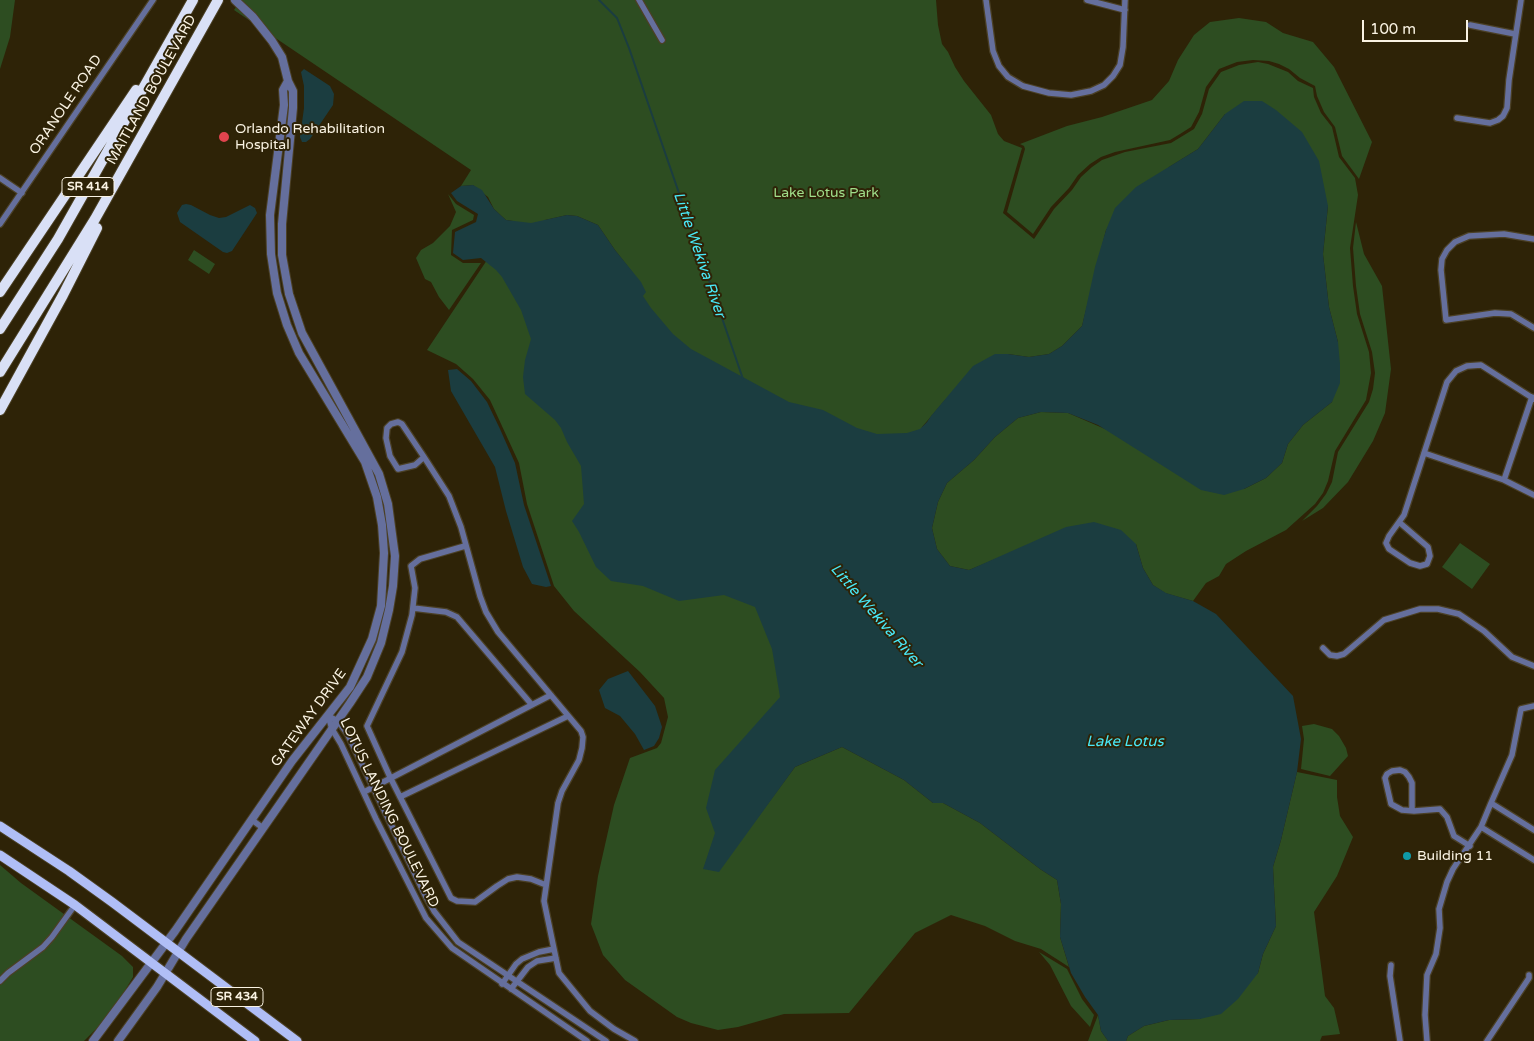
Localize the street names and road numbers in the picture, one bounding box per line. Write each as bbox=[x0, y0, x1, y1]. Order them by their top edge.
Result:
street label: MAITLAND BOULEVARD bbox=[104, 12, 200, 168]
street label: ORANOLE ROAD bbox=[26, 52, 106, 158]
road number: SR 414 bbox=[62, 178, 114, 196]
street label: GATEWAY DRIVE bbox=[268, 666, 350, 770]
street label: LOTUS LANDING BOULEVARD bbox=[336, 716, 442, 910]
road number: SR 434 bbox=[211, 988, 263, 1006]

